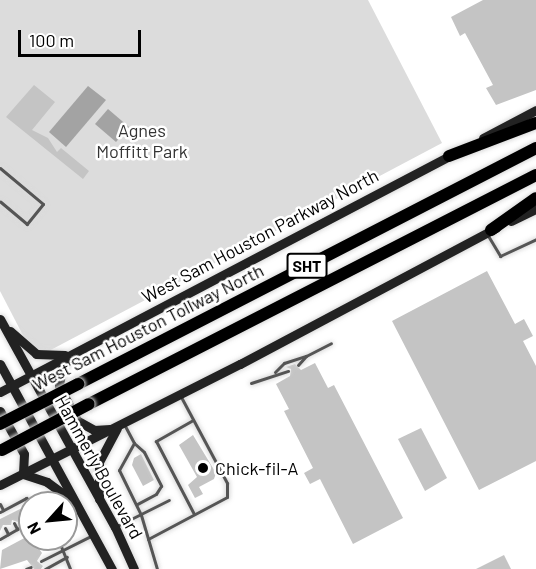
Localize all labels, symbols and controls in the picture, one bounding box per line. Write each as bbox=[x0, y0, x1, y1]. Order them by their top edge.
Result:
scale bar bbox=[21, 18, 144, 56]
text: 100 m bbox=[29, 29, 74, 51]
park label: Agnes Moffitt Park bbox=[96, 120, 188, 162]
street label: West Sam Houston Parkway North bbox=[138, 164, 382, 308]
road number: SHT bbox=[286, 253, 328, 279]
street label: West Sam Houston Tollway North bbox=[29, 259, 267, 395]
street label: Hammerly Boulevard bbox=[51, 391, 147, 543]
place label: Chick-fil-A bbox=[215, 457, 299, 479]
marker: Chick-fil-A bbox=[196, 461, 210, 475]
north arrow bbox=[18, 491, 78, 551]
text: N bbox=[22, 519, 44, 538]

